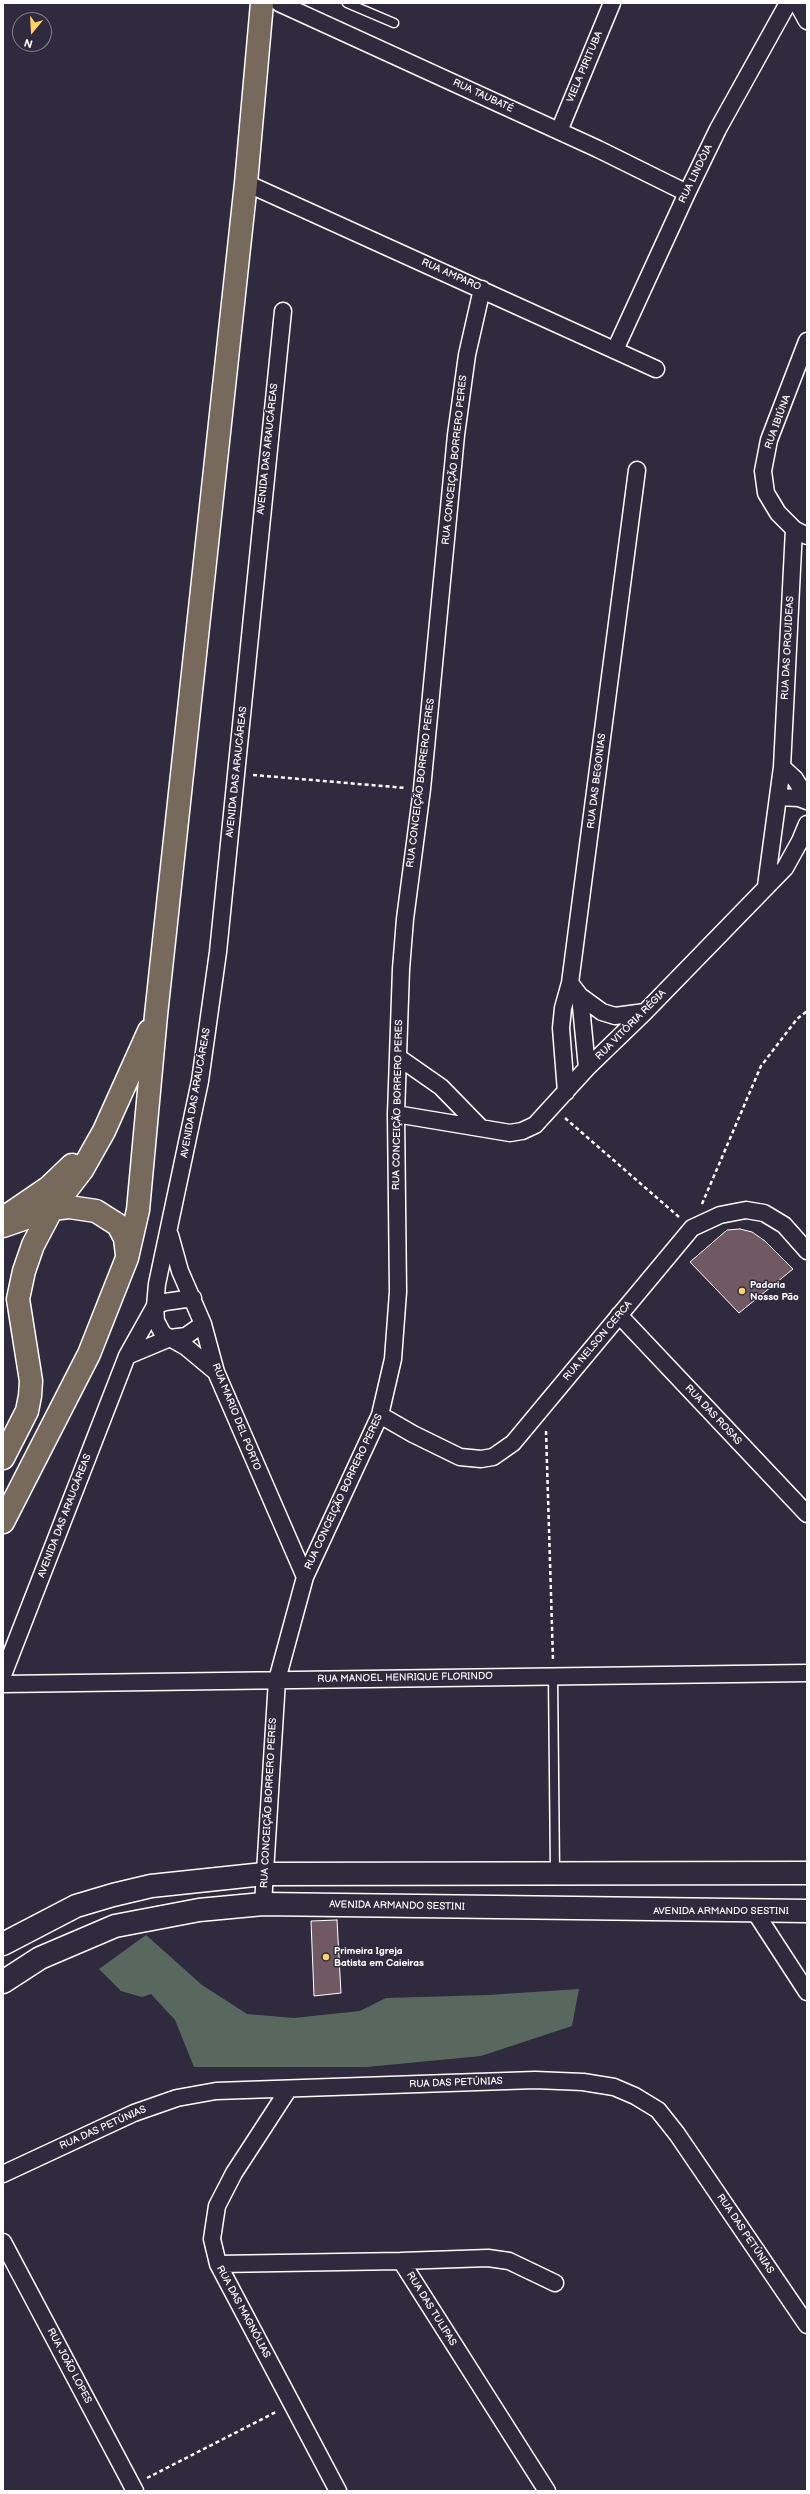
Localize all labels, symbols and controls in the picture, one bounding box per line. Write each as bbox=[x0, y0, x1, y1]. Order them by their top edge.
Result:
north arrow bbox=[12, 12, 52, 52]
street label: VIELA PIRITUBA bbox=[565, 30, 605, 104]
text: N bbox=[23, 35, 34, 50]
street label: RUA TAUBATÉ bbox=[451, 77, 515, 115]
street label: RUA LINDÓIA bbox=[677, 143, 715, 205]
street label: RUA AMPARO bbox=[419, 256, 483, 294]
street label: RUA CONCEIÇÃO BORRERO PERES bbox=[440, 375, 470, 545]
street label: AVENIDA DAS ARAUCÁREAS bbox=[255, 383, 281, 515]
street label: RUA IBIÚNA bbox=[763, 393, 793, 451]
street label: RUA DAS ORQUIDEAS bbox=[779, 596, 797, 700]
street label: RUA CONCEIÇÃO BORRERO PERES bbox=[405, 698, 437, 868]
street label: AVENIDA DAS ARAUCÁREAS bbox=[224, 706, 250, 838]
street label: RUA DAS BEGONIAS bbox=[585, 733, 609, 829]
street label: RUA VITÓRIA RÉGIA bbox=[593, 987, 669, 1063]
street label: RUA CONCEIÇÃO BORRERO PERES bbox=[391, 1020, 405, 1190]
street label: AVENIDA DAS ARAUCÁREAS bbox=[179, 1027, 213, 1159]
place label: Padaria Nosso Pão bbox=[750, 1279, 799, 1302]
marker: Padaria Nosso Pão bbox=[737, 1286, 747, 1296]
street label: RUA NELSON CERCA bbox=[561, 1299, 635, 1383]
street label: RUA MARIO DEL PORTO bbox=[209, 1362, 263, 1472]
street label: RUA DAS ROSAS bbox=[682, 1382, 744, 1448]
street label: RUA CONCEIÇÃO BORRERO PERES bbox=[303, 1412, 385, 1572]
street label: AVENIDA DAS ARAUCÁREAS bbox=[36, 1452, 94, 1580]
street label: RUA MANOEL HENRIQUE FLORINDO bbox=[317, 1670, 493, 1686]
street label: RUA CONCEIÇÃO BORRERO PERES bbox=[259, 1718, 279, 1888]
street label: AVENIDA ARMANDO SESTINI bbox=[329, 1899, 465, 1913]
street label: AVENIDA ARMANDO SESTINI bbox=[653, 1905, 789, 1917]
place label: Primeira Igreja Batista em Caieiras bbox=[334, 1945, 424, 1968]
marker: Primeira Igreja Batista em Caieiras bbox=[321, 1952, 331, 1962]
street label: RUA DAS PETÚNIAS bbox=[409, 2075, 503, 2091]
street label: RUA DAS PETÚNIAS bbox=[58, 2104, 148, 2152]
street label: RUA DAS PETÚNIAS bbox=[714, 2192, 776, 2276]
street label: RUA DAS MAGNÓLIAS bbox=[214, 2264, 272, 2360]
street label: RUA DAS TULIPAS bbox=[403, 2270, 459, 2348]
street label: RUA JOÃO LOPES bbox=[44, 2326, 94, 2406]

